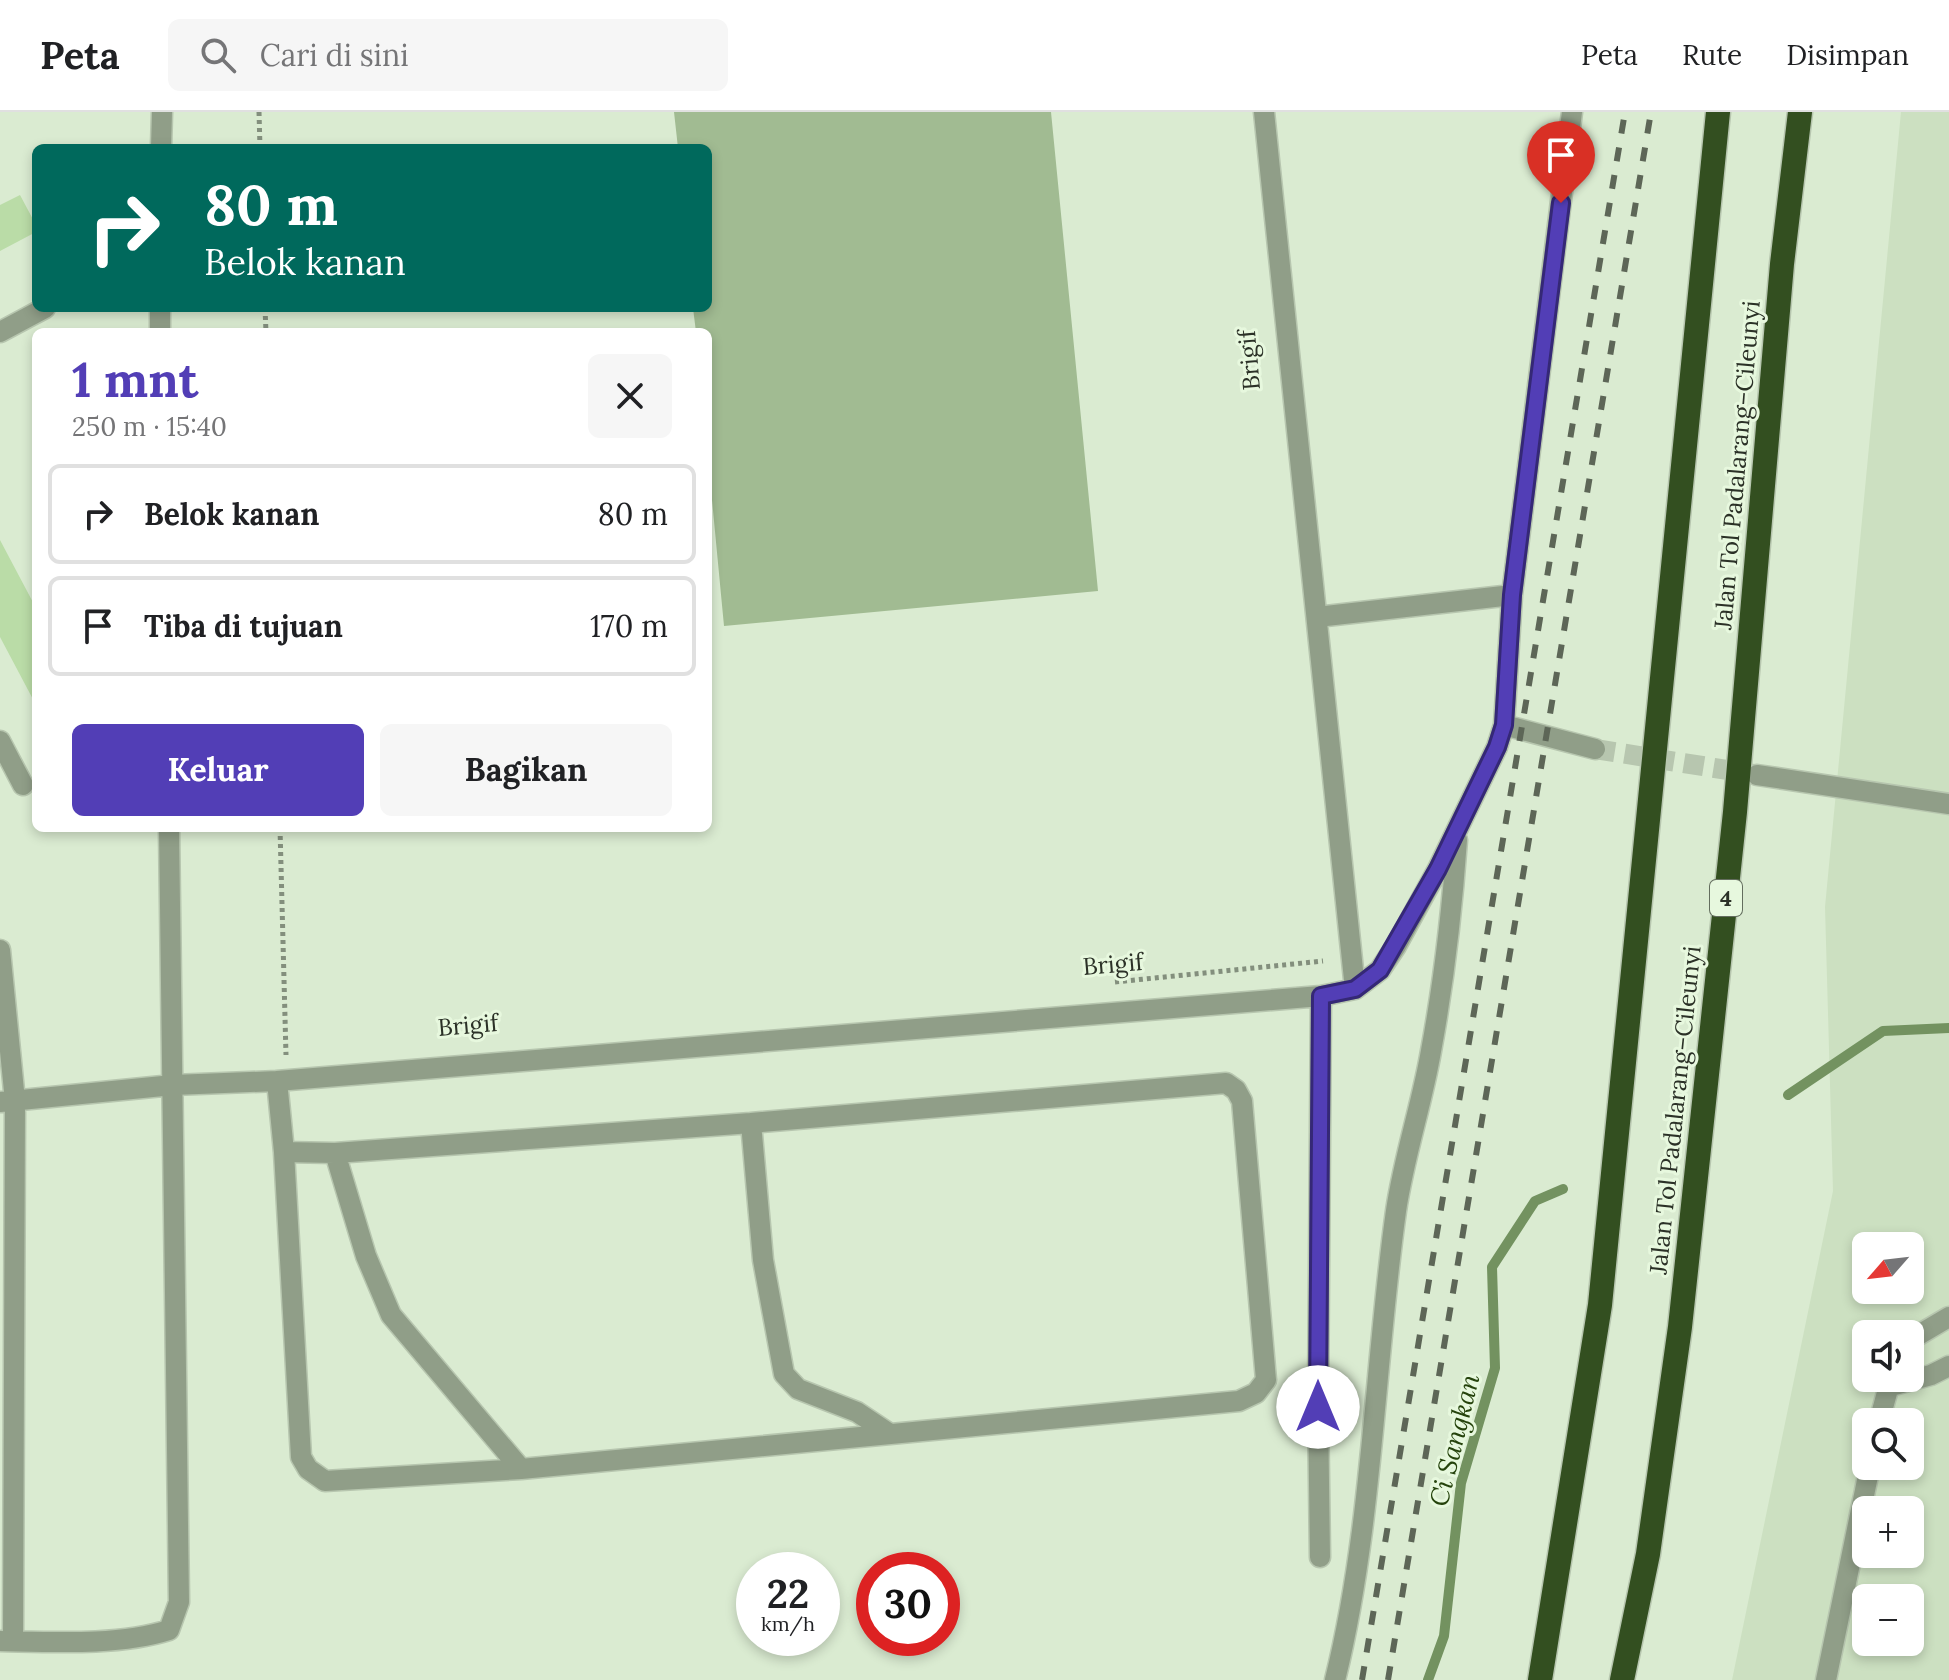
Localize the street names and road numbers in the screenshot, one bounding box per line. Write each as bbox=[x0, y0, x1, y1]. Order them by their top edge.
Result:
street label: Jalan Tol Padalarang–Cileunyi bbox=[1707, 299, 1767, 632]
street label: Brigif bbox=[1231, 327, 1267, 392]
road number: 4 bbox=[1710, 880, 1742, 916]
street label: Jalan Tol Padalarang–Cileunyi bbox=[1642, 944, 1708, 1277]
street label: Brigif bbox=[1081, 946, 1146, 982]
street label: Brigif bbox=[436, 1007, 501, 1043]

